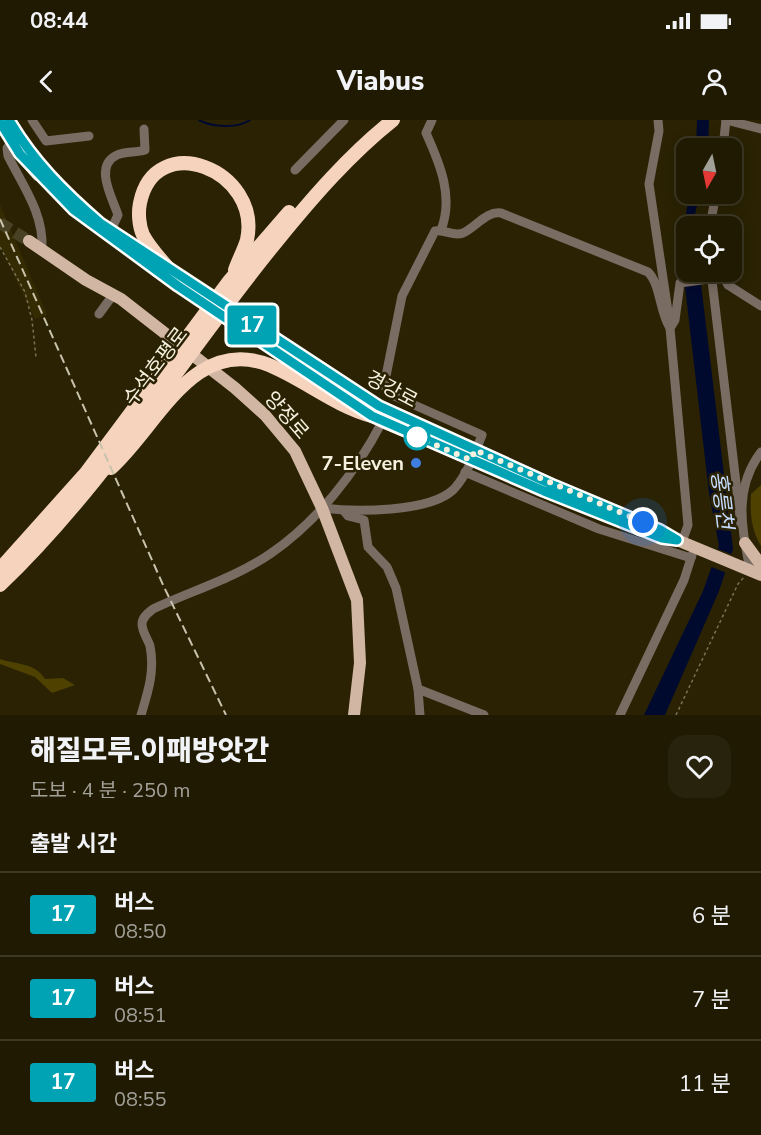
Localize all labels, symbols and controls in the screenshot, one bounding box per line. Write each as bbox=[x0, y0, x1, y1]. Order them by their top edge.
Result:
text: 08:44 bbox=[30, 6, 88, 36]
text: Viabus bbox=[337, 63, 424, 100]
icon: back bbox=[30, 65, 63, 98]
icon: person bbox=[698, 65, 731, 98]
north arrow bbox=[676, 138, 742, 204]
map controls bbox=[676, 138, 742, 282]
button: locate bbox=[676, 216, 742, 282]
line badge: 17 bbox=[225, 306, 279, 344]
text: 17 bbox=[239, 311, 265, 339]
street label: 수석호평로 bbox=[117, 321, 194, 411]
street label: 경강로 bbox=[361, 365, 422, 414]
street label: 양정로 bbox=[258, 386, 315, 445]
unlabelled marker bbox=[404, 424, 430, 450]
place label: 7-Eleven bbox=[322, 450, 404, 477]
marker: 7-Eleven bbox=[409, 456, 423, 470]
water label: 홍릉천 bbox=[705, 470, 740, 533]
your location bbox=[628, 507, 658, 537]
text: 해질모루.이패방앗간 bbox=[30, 732, 269, 770]
button: heart bbox=[668, 735, 731, 798]
text: 도보 · 4 분 · 250 m bbox=[30, 777, 190, 804]
text: 출발 시간 bbox=[30, 829, 117, 859]
text: 버스 bbox=[114, 888, 154, 918]
text: 17 bbox=[50, 900, 76, 928]
text: 6 분 bbox=[692, 901, 731, 931]
text: 08:50 bbox=[114, 918, 167, 945]
text: 버스 bbox=[114, 972, 154, 1002]
text: 17 bbox=[50, 984, 76, 1012]
text: 7 분 bbox=[692, 985, 731, 1015]
text: 08:51 bbox=[114, 1002, 167, 1029]
text: 버스 bbox=[114, 1056, 154, 1086]
text: 17 bbox=[50, 1068, 76, 1096]
text: 11 분 bbox=[679, 1069, 731, 1099]
text: 08:55 bbox=[114, 1086, 167, 1113]

